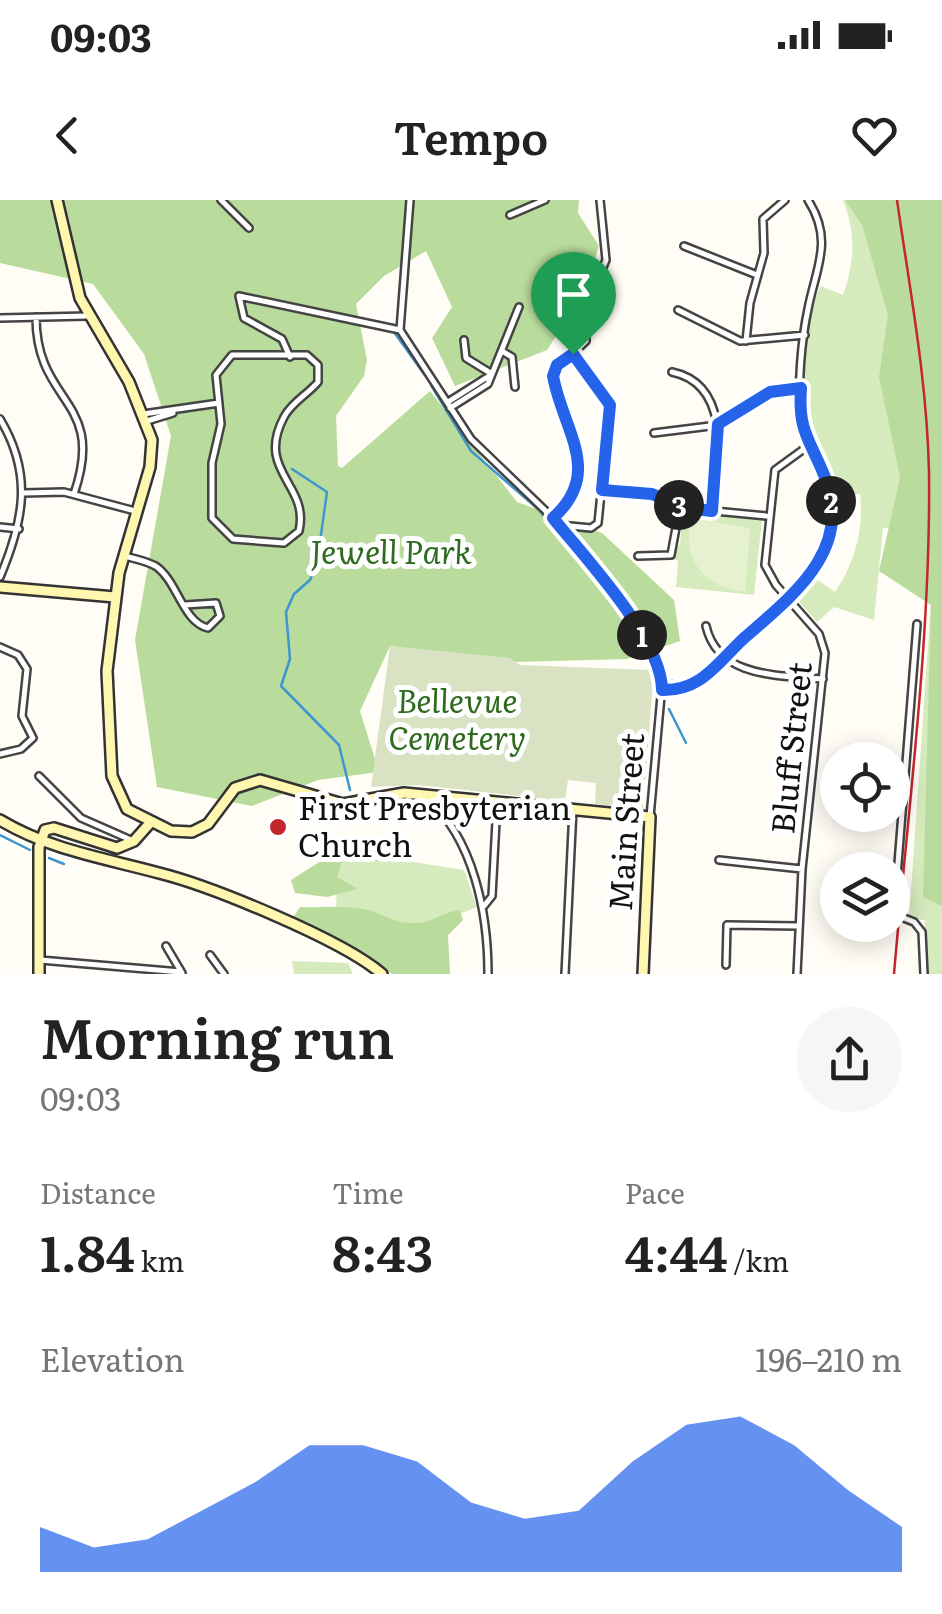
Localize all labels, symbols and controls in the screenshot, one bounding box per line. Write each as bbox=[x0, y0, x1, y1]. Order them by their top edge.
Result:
text: 09:03 bbox=[50, 7, 152, 64]
text: Tempo bbox=[393, 102, 549, 169]
icon: back bbox=[40, 108, 95, 163]
icon: heart bbox=[847, 108, 902, 163]
pin bbox=[531, 252, 616, 355]
icon: arrive bbox=[546, 267, 601, 322]
pin: 2 bbox=[806, 476, 856, 526]
pin: 3 bbox=[654, 480, 704, 530]
text: 2 bbox=[823, 480, 839, 522]
text: 3 bbox=[671, 484, 687, 526]
park label: Jewell Park bbox=[310, 526, 472, 574]
pin: 1 bbox=[617, 610, 667, 660]
text: 1 bbox=[636, 614, 648, 656]
street label: Bluff Street bbox=[756, 659, 822, 836]
park label: Bellevue Cemetery bbox=[388, 675, 526, 760]
street label: Main Street bbox=[594, 731, 654, 912]
map controls bbox=[820, 742, 910, 942]
button: locate bbox=[820, 742, 910, 832]
place label: First Presbyterian Church bbox=[298, 782, 571, 867]
marker: First Presbyterian Church bbox=[267, 816, 289, 838]
button: layers bbox=[820, 852, 910, 942]
text: Morning run bbox=[40, 994, 395, 1076]
button: share bbox=[797, 1007, 902, 1112]
text: 09:03 bbox=[40, 1073, 121, 1121]
text: Distance bbox=[40, 1171, 156, 1213]
text: Time bbox=[332, 1171, 404, 1213]
text: Pace bbox=[625, 1171, 685, 1213]
text: 1.84 bbox=[40, 1213, 135, 1287]
text: 8:43 bbox=[332, 1213, 433, 1287]
text: 4:44 bbox=[625, 1213, 728, 1287]
text: km bbox=[135, 1239, 185, 1281]
text: /km bbox=[728, 1239, 789, 1281]
text: Elevation bbox=[40, 1334, 185, 1382]
text: 196–210 m bbox=[755, 1334, 902, 1382]

